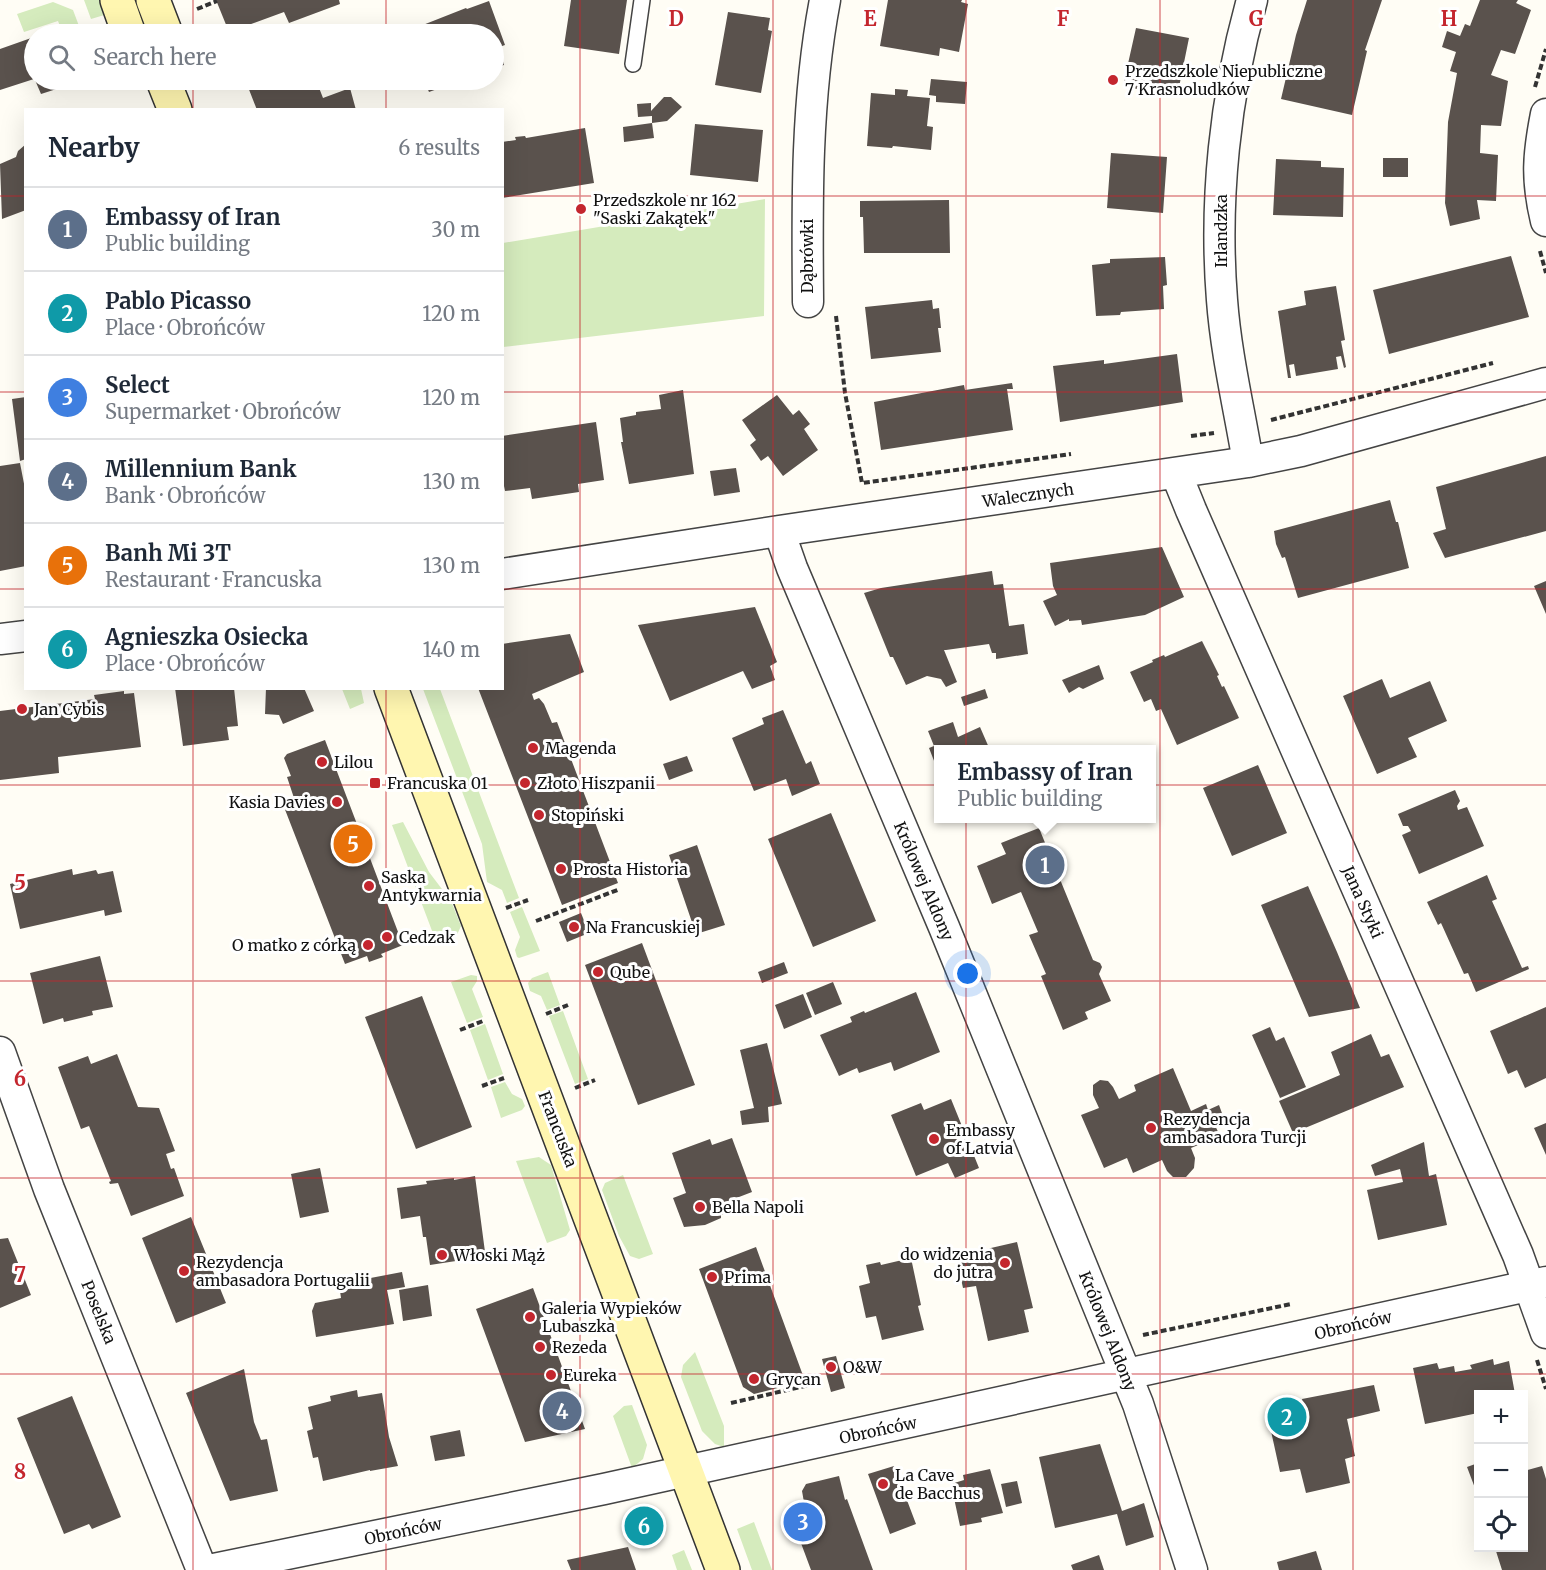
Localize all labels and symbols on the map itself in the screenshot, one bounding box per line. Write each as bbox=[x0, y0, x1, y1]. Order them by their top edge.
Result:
text: D bbox=[668, 6, 684, 31]
text: E bbox=[863, 6, 877, 31]
text: F bbox=[1057, 6, 1070, 31]
text: G bbox=[1249, 6, 1264, 31]
text: H bbox=[1441, 6, 1457, 31]
place label: Przedszkole Niepubliczne 7 Krasnoludków bbox=[1125, 61, 1323, 99]
marker: Przedszkole Niepubliczne 7 Krasnoludków bbox=[1106, 73, 1120, 87]
place label: Przedszkole nr 162 "Saski Zakątek" bbox=[593, 190, 737, 228]
street label: Irlandzka bbox=[1211, 194, 1231, 268]
marker: Przedszkole nr 162 "Saski Zakątek" bbox=[574, 202, 588, 216]
street label: Dąbrówki bbox=[797, 219, 817, 293]
street label: Walecznych bbox=[980, 479, 1075, 511]
place label: Jan Cybis bbox=[33, 699, 105, 719]
marker: Jan Cybis bbox=[15, 702, 29, 716]
place label: Magenda bbox=[545, 738, 617, 758]
marker: Magenda bbox=[526, 741, 540, 755]
place label: Lilou bbox=[334, 752, 373, 772]
marker: Lilou bbox=[315, 755, 329, 769]
place label: Francuska 01 bbox=[387, 773, 488, 793]
place label: Złoto Hiszpanii bbox=[537, 773, 655, 793]
marker: Francuska 01 bbox=[368, 776, 382, 790]
marker: Złoto Hiszpanii bbox=[518, 776, 532, 790]
place label: Kasia Davies bbox=[229, 792, 325, 812]
marker: Kasia Davies bbox=[330, 795, 344, 809]
place label: Stopiński bbox=[551, 805, 624, 825]
marker: Stopiński bbox=[532, 808, 546, 822]
street label: Królowej Aldony bbox=[890, 819, 958, 944]
pin: 5 bbox=[334, 822, 372, 866]
pin: 1 bbox=[1026, 842, 1064, 888]
place label: Prosta Historia bbox=[573, 859, 688, 879]
marker: Prosta Historia bbox=[554, 862, 568, 876]
street label: Jana Styki bbox=[1338, 862, 1388, 941]
place label: Saska Antykwarnia bbox=[380, 867, 482, 905]
text: 5 bbox=[14, 870, 26, 895]
marker: Saska Antykwarnia bbox=[362, 879, 376, 893]
place label: Na Francuskiej bbox=[586, 917, 701, 937]
marker: Na Francuskiej bbox=[567, 920, 581, 934]
place label: Cedzak bbox=[399, 927, 456, 947]
marker: Cedzak bbox=[380, 930, 394, 944]
place label: O matko z córką bbox=[232, 935, 356, 955]
marker: O matko z córką bbox=[361, 938, 375, 952]
your location bbox=[953, 959, 982, 988]
place label: Qube bbox=[610, 962, 650, 982]
marker: Qube bbox=[591, 965, 605, 979]
text: 6 bbox=[14, 1066, 26, 1091]
street label: Francuska bbox=[534, 1088, 582, 1170]
place label: Rezydencja ambasadora Turcji bbox=[1163, 1109, 1307, 1147]
place label: Embassy of Latvia bbox=[946, 1120, 1016, 1158]
marker: Rezydencja ambasadora Turcji bbox=[1144, 1121, 1158, 1135]
marker: Embassy of Latvia bbox=[927, 1132, 941, 1146]
place label: Bella Napoli bbox=[712, 1197, 804, 1217]
marker: Bella Napoli bbox=[693, 1200, 707, 1214]
place label: do widzenia do jutra bbox=[900, 1244, 993, 1282]
place label: Włoski Mąż bbox=[453, 1245, 545, 1265]
marker: Włoski Mąż bbox=[435, 1248, 449, 1262]
place label: Rezydencja ambasadora Portugalii bbox=[196, 1252, 370, 1290]
marker: do widzenia do jutra bbox=[998, 1256, 1012, 1270]
text: 7 bbox=[14, 1262, 26, 1287]
marker: Rezydencja ambasadora Portugalii bbox=[177, 1264, 191, 1278]
place label: Prima bbox=[724, 1267, 772, 1287]
street label: Królowej Aldony bbox=[1075, 1268, 1141, 1394]
marker: Prima bbox=[705, 1270, 719, 1284]
street label: Poselska bbox=[77, 1277, 121, 1347]
place label: Galeria Wypieków Lubaszka bbox=[542, 1298, 682, 1336]
street label: Obrońców bbox=[1312, 1306, 1394, 1344]
marker: Galeria Wypieków Lubaszka bbox=[523, 1310, 537, 1324]
place label: Rezeda bbox=[552, 1337, 607, 1357]
marker: Rezeda bbox=[533, 1340, 547, 1354]
place label: O&W bbox=[843, 1357, 883, 1377]
marker: O&W bbox=[824, 1360, 838, 1374]
place label: Eureka bbox=[563, 1365, 617, 1385]
marker: Eureka bbox=[544, 1368, 558, 1382]
place label: Grycan bbox=[766, 1369, 822, 1389]
marker: Grycan bbox=[747, 1372, 761, 1386]
pin: 4 bbox=[542, 1388, 582, 1434]
pin: 2 bbox=[1268, 1394, 1306, 1440]
street label: Obrońców bbox=[837, 1412, 919, 1448]
text: 8 bbox=[14, 1459, 26, 1484]
place label: La Cave de Bacchus bbox=[895, 1465, 981, 1503]
marker: La Cave de Bacchus bbox=[876, 1477, 890, 1491]
pin: 3 bbox=[784, 1500, 822, 1544]
pin: 6 bbox=[624, 1504, 664, 1549]
street label: Obrońców bbox=[362, 1513, 444, 1549]

